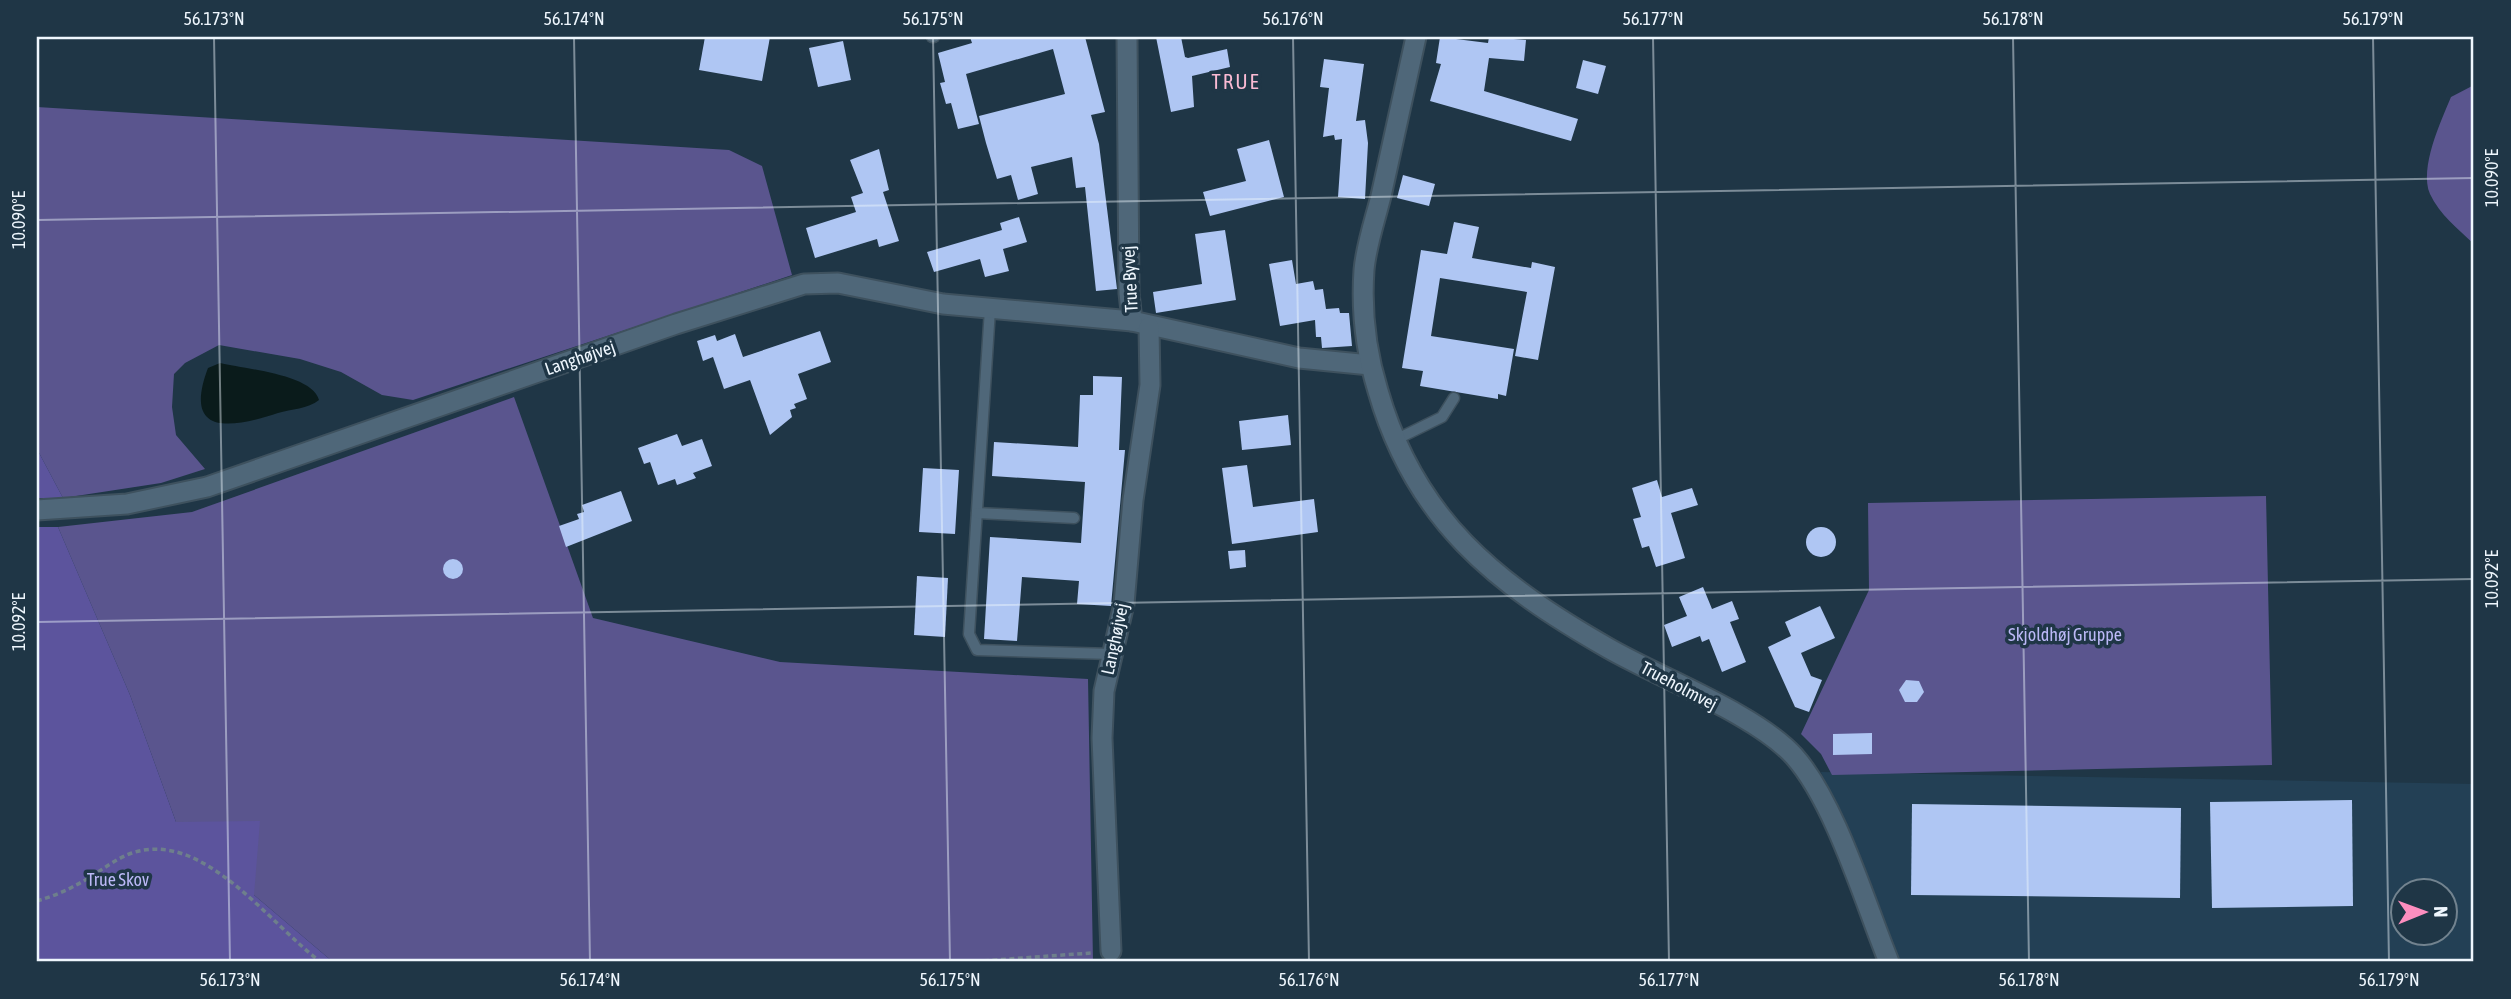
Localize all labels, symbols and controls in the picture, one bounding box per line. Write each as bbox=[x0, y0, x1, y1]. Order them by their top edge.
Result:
text: 56.173°N bbox=[183, 8, 245, 29]
text: 56.174°N bbox=[543, 8, 605, 29]
text: 56.175°N bbox=[902, 8, 964, 29]
text: 56.176°N bbox=[1262, 8, 1324, 29]
text: 56.177°N bbox=[1622, 8, 1684, 29]
text: 56.178°N bbox=[1982, 8, 2044, 29]
text: 56.179°N bbox=[2342, 8, 2404, 29]
district label: TRUE bbox=[1211, 69, 1261, 93]
text: 10.090°E bbox=[2481, 149, 2502, 207]
text: 10.090°E bbox=[8, 191, 29, 249]
street label: True Byvej bbox=[1117, 245, 1142, 313]
street label: Langhøjvej bbox=[542, 336, 618, 379]
text: 10.092°E bbox=[2481, 550, 2502, 608]
text: 10.092°E bbox=[8, 593, 29, 651]
street label: Langhøjvej bbox=[1097, 601, 1132, 677]
park label: Skjoldhøj Gruppe bbox=[2008, 624, 2122, 645]
street label: Trueholmvej bbox=[1637, 657, 1721, 714]
park label: True Skov bbox=[87, 869, 149, 890]
north arrow bbox=[2388, 876, 2458, 946]
text: N bbox=[2430, 906, 2452, 918]
text: 56.173°N bbox=[199, 969, 261, 990]
text: 56.174°N bbox=[559, 969, 621, 990]
text: 56.175°N bbox=[919, 969, 981, 990]
text: 56.176°N bbox=[1278, 969, 1340, 990]
text: 56.177°N bbox=[1638, 969, 1700, 990]
text: 56.178°N bbox=[1998, 969, 2060, 990]
text: 56.179°N bbox=[2358, 969, 2420, 990]

